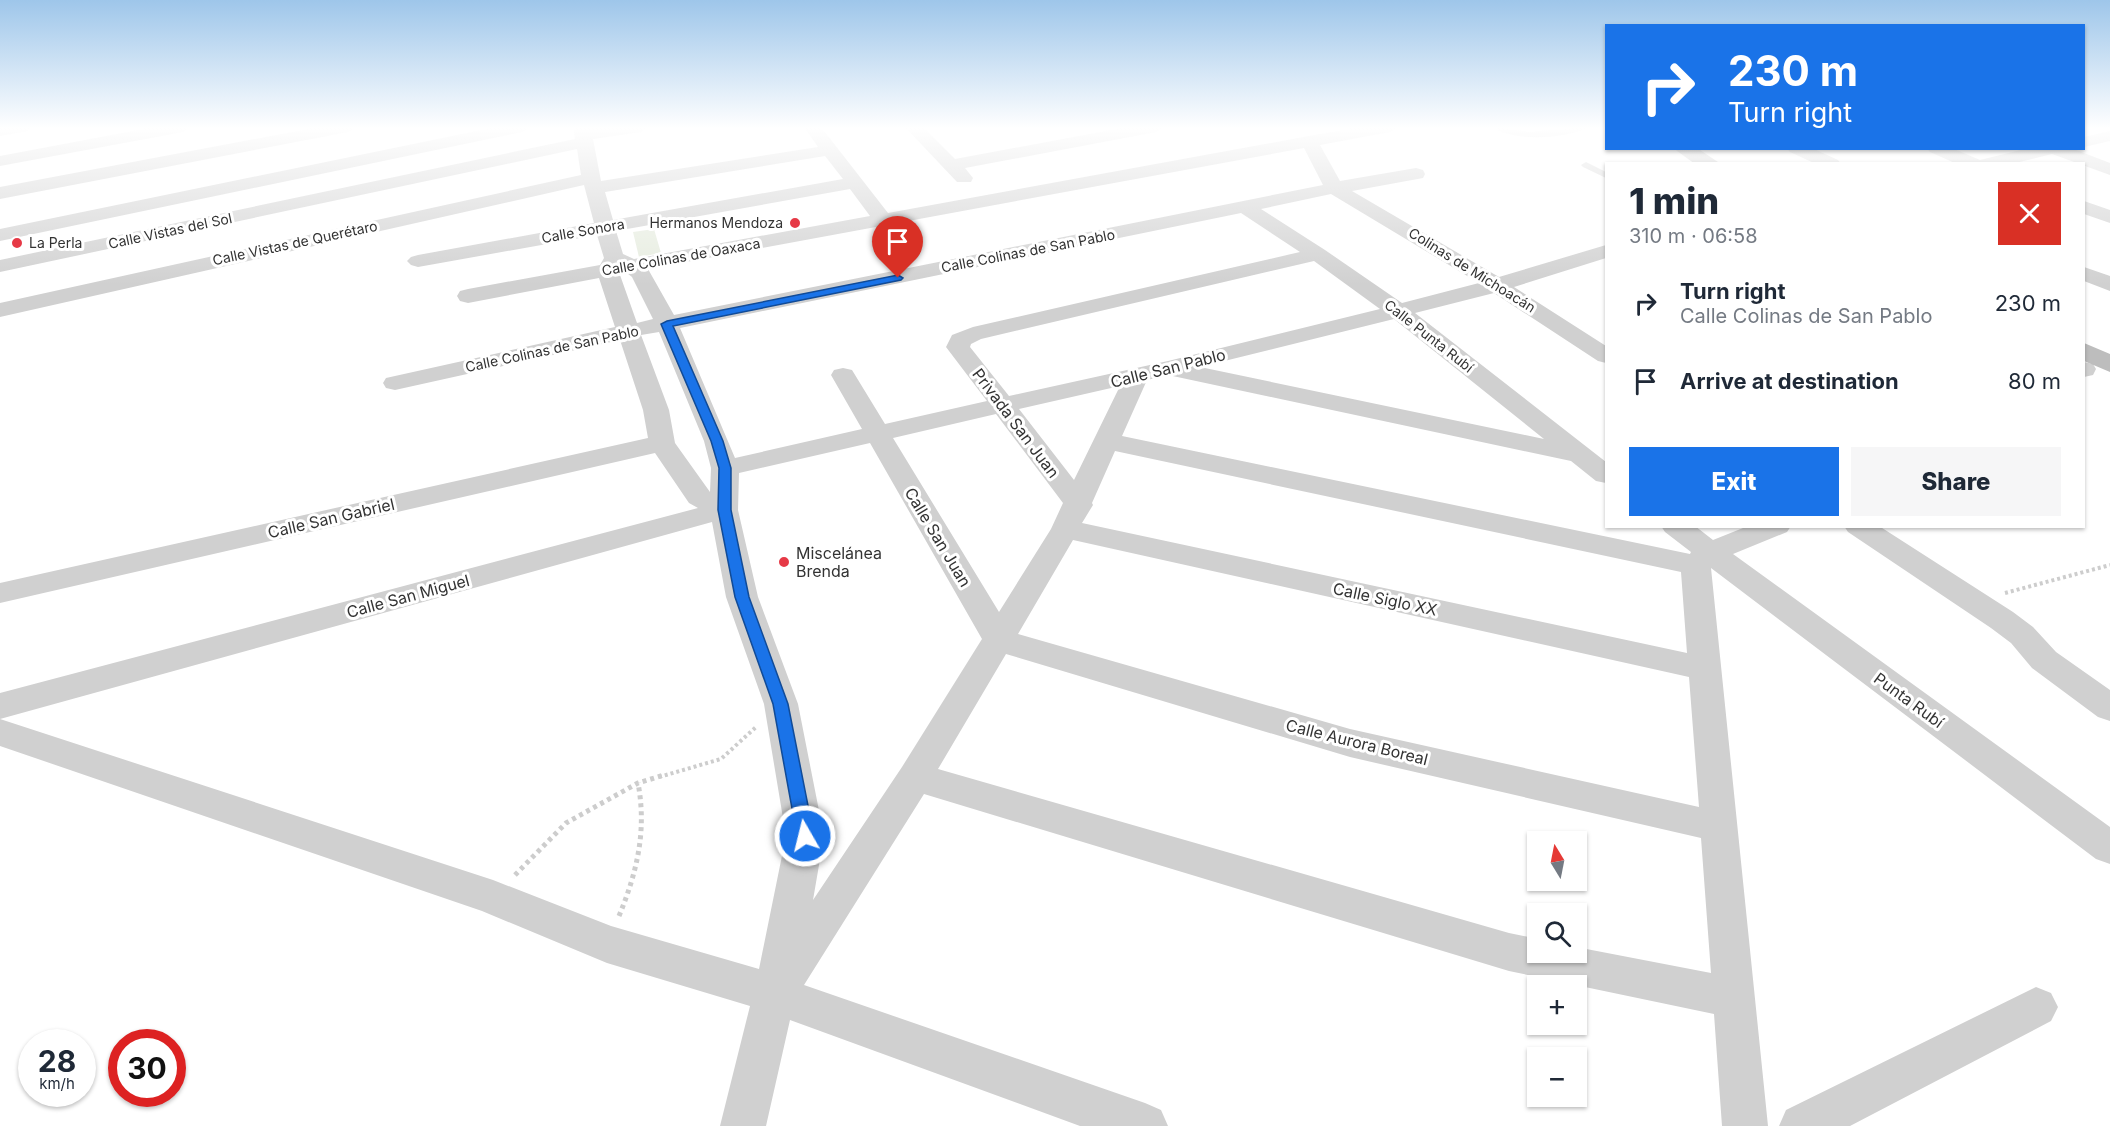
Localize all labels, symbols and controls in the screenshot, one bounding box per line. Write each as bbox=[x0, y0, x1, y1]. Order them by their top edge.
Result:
text: 230 m bbox=[1728, 45, 1858, 96]
icon: right bbox=[1629, 48, 1707, 126]
text: Turn right bbox=[1728, 96, 1852, 129]
text: 1 min bbox=[1629, 179, 1719, 223]
button: close bbox=[1998, 182, 2061, 245]
street label: Calle Vistas del Sol bbox=[106, 209, 233, 252]
place label: Hermanos Mendoza bbox=[649, 214, 783, 231]
street label: Calle Sonora bbox=[540, 215, 626, 246]
marker: Hermanos Mendoza bbox=[788, 216, 802, 230]
pin bbox=[872, 216, 923, 278]
street label: Calle Vistas de Querétaro bbox=[211, 217, 379, 268]
street label: Colinas de Michoacán bbox=[1406, 224, 1539, 316]
text: 310 m · 06:58 bbox=[1629, 224, 1758, 248]
icon: arrive bbox=[881, 225, 914, 258]
street label: Calle Colinas de San Pablo bbox=[940, 225, 1116, 276]
place label: La Perla bbox=[29, 234, 82, 251]
street label: Calle Colinas de Oaxaca bbox=[600, 234, 761, 279]
marker: La Perla bbox=[10, 236, 24, 250]
text: Turn right bbox=[1680, 278, 1786, 304]
icon: right bbox=[1629, 287, 1662, 320]
text: 230 m bbox=[1995, 290, 2061, 316]
street label: Calle Punta Rubí bbox=[1381, 296, 1478, 376]
text: Calle Colinas de San Pablo bbox=[1680, 304, 1932, 328]
street label: Calle Colinas de San Pablo bbox=[464, 322, 640, 375]
street label: Calle San Pablo bbox=[1108, 344, 1228, 392]
street label: Privada San Juan bbox=[968, 364, 1064, 482]
icon: arrive bbox=[1629, 365, 1662, 398]
text: Arrive at destination bbox=[1680, 368, 1899, 394]
text: 80 m bbox=[2008, 368, 2061, 394]
button: Exit bbox=[1629, 447, 1839, 516]
button: Share bbox=[1851, 447, 2061, 516]
street label: Calle San Juan bbox=[900, 484, 976, 590]
street label: Calle San Gabriel bbox=[266, 494, 396, 542]
place label: Miscelánea Brenda bbox=[796, 543, 882, 581]
marker: Miscelánea Brenda bbox=[777, 555, 791, 569]
street label: Calle San Miguel bbox=[344, 570, 472, 622]
street label: Calle Siglo XX bbox=[1331, 578, 1439, 620]
street label: Punta Rubí bbox=[1870, 668, 1948, 732]
street label: Calle Aurora Boreal bbox=[1284, 715, 1430, 769]
position arrow bbox=[773, 804, 837, 868]
north arrow bbox=[1527, 831, 1587, 891]
map controls bbox=[1527, 831, 1587, 1107]
button: search bbox=[1527, 903, 1587, 963]
button: + bbox=[1527, 975, 1587, 1035]
speed limit sign: 30 bbox=[108, 1029, 186, 1107]
text: 28 bbox=[38, 1043, 76, 1079]
button: − bbox=[1527, 1047, 1587, 1107]
text: km/h bbox=[39, 1074, 75, 1093]

